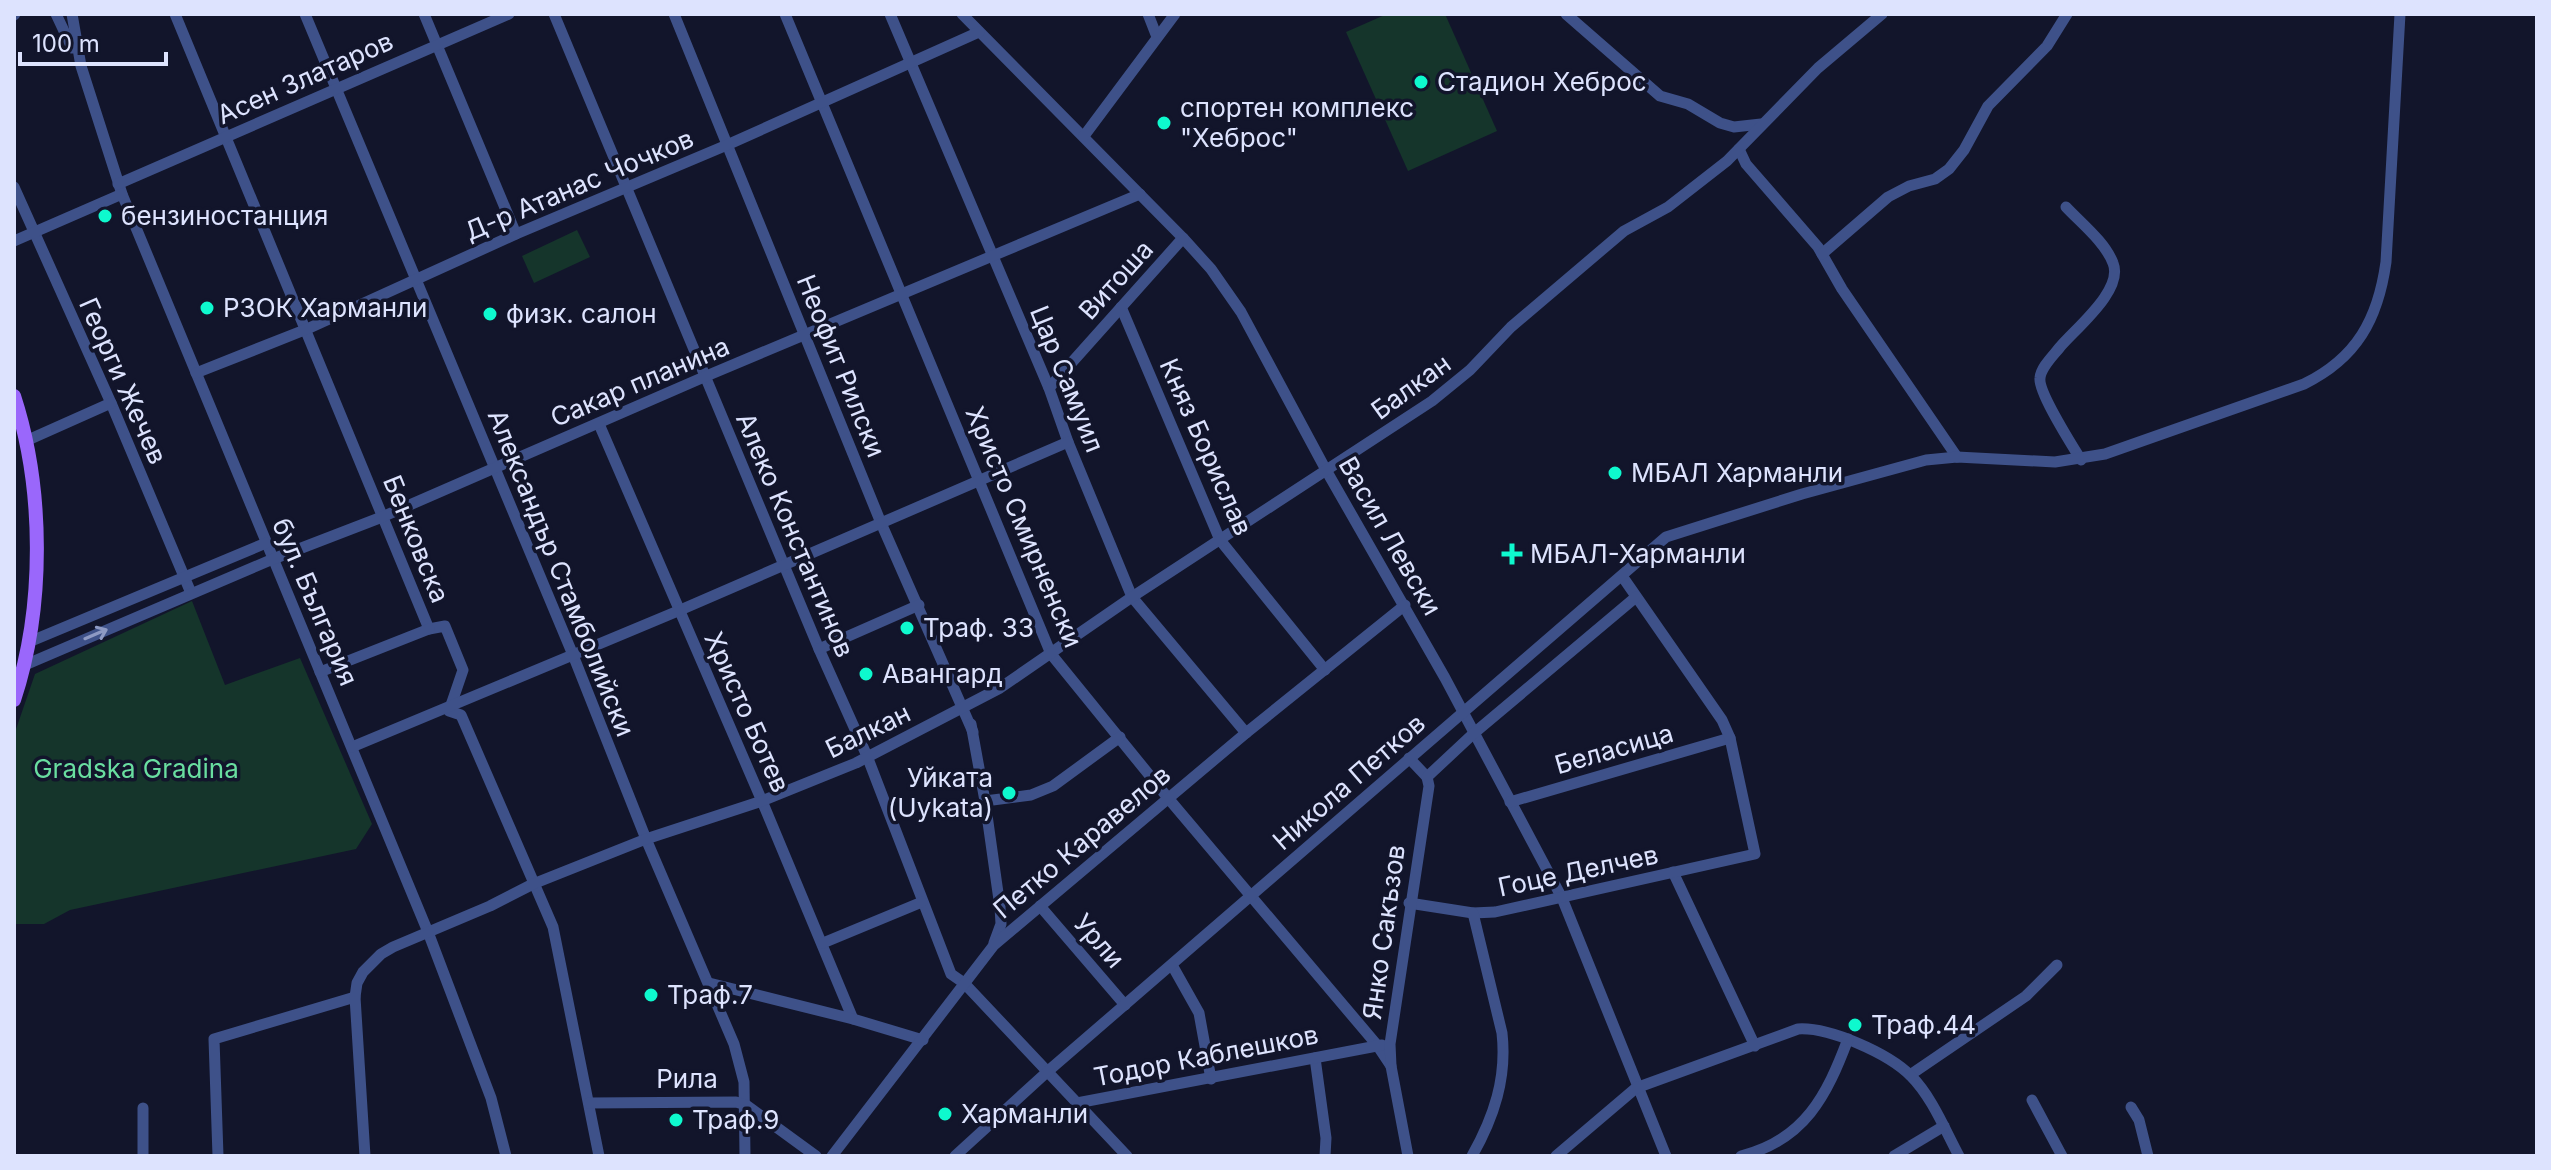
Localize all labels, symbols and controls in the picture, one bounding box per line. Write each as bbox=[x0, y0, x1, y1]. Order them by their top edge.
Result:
scale bar bbox=[20, 16, 166, 66]
street label: Асен Златаров bbox=[212, 25, 398, 130]
text: 100 m bbox=[32, 29, 100, 58]
place label: Стадион Хеброс bbox=[1437, 66, 1647, 97]
marker: Стадион Хеброс bbox=[1412, 73, 1430, 91]
place label: спортен комплекс "Хеброс" bbox=[1180, 92, 1414, 153]
marker: спортен комплекс "Хеброс" bbox=[1155, 114, 1173, 132]
street label: Д-р Атанас Чочков bbox=[460, 122, 698, 247]
place label: бензиностанция bbox=[121, 200, 328, 231]
marker: бензиностанция bbox=[96, 207, 114, 225]
street label: Витоша bbox=[1072, 234, 1159, 326]
street label: Неофит Рилски bbox=[791, 270, 892, 462]
place label: РЗОК Харманли bbox=[223, 292, 427, 323]
street label: Георги Жечев bbox=[73, 293, 174, 469]
place label: физк. салон bbox=[506, 298, 657, 329]
marker: РЗОК Харманли bbox=[198, 299, 216, 317]
street label: Цар Самуил bbox=[1024, 301, 1111, 457]
marker: физк. салон bbox=[481, 305, 499, 323]
street label: Сакар планина bbox=[546, 330, 734, 433]
street label: Балкан bbox=[1365, 347, 1456, 426]
street label: Княз Борислав bbox=[1154, 354, 1259, 540]
street label: Христо Смирненски bbox=[960, 402, 1089, 652]
street label: Александър Стамболийски bbox=[482, 405, 641, 741]
street label: Алеко Константинов bbox=[730, 408, 861, 662]
street label: Васил Левски bbox=[1333, 451, 1448, 620]
place label: МБАЛ Харманли bbox=[1631, 457, 1843, 488]
marker: МБАЛ Харманли bbox=[1606, 464, 1624, 482]
street label: Бенковска bbox=[377, 471, 456, 607]
street label: бул. България bbox=[266, 513, 365, 690]
place label: МБАЛ-Харманли bbox=[1530, 538, 1746, 569]
marker: МБАЛ-Харманли bbox=[1501, 543, 1523, 565]
place label: Траф. 33 bbox=[923, 612, 1034, 643]
marker: Траф. 33 bbox=[898, 619, 916, 637]
one-way arrow bbox=[84, 625, 108, 640]
street label: Христо Ботев bbox=[698, 627, 797, 797]
place label: Авангард bbox=[882, 658, 1003, 689]
marker: Авангард bbox=[857, 665, 875, 683]
street label: Балкан bbox=[820, 697, 915, 764]
street label: Никола Петков bbox=[1266, 707, 1431, 856]
street label: Беласица bbox=[1551, 717, 1677, 780]
park label: Gradska Gradina bbox=[33, 753, 239, 784]
street label: Петко Каравелов bbox=[987, 759, 1176, 925]
place label: Уйката (Uykata) bbox=[888, 762, 993, 823]
marker: Уйката (Uykata) bbox=[1000, 784, 1018, 802]
street label: Гоце Делчев bbox=[1495, 838, 1661, 903]
street label: Янко Сакъзов bbox=[1356, 843, 1411, 1021]
street label: Урли bbox=[1067, 907, 1131, 974]
place label: Траф.7 bbox=[667, 979, 753, 1010]
marker: Траф.7 bbox=[642, 986, 660, 1004]
place label: Траф.44 bbox=[1871, 1009, 1976, 1040]
marker: Траф.44 bbox=[1846, 1016, 1864, 1034]
street label: Тодор Каблешков bbox=[1091, 1019, 1321, 1093]
street label: Рила bbox=[656, 1063, 718, 1094]
place label: Харманли bbox=[961, 1098, 1088, 1129]
place label: Траф.9 bbox=[692, 1104, 779, 1135]
marker: Харманли bbox=[936, 1105, 954, 1123]
marker: Траф.9 bbox=[667, 1111, 685, 1129]

